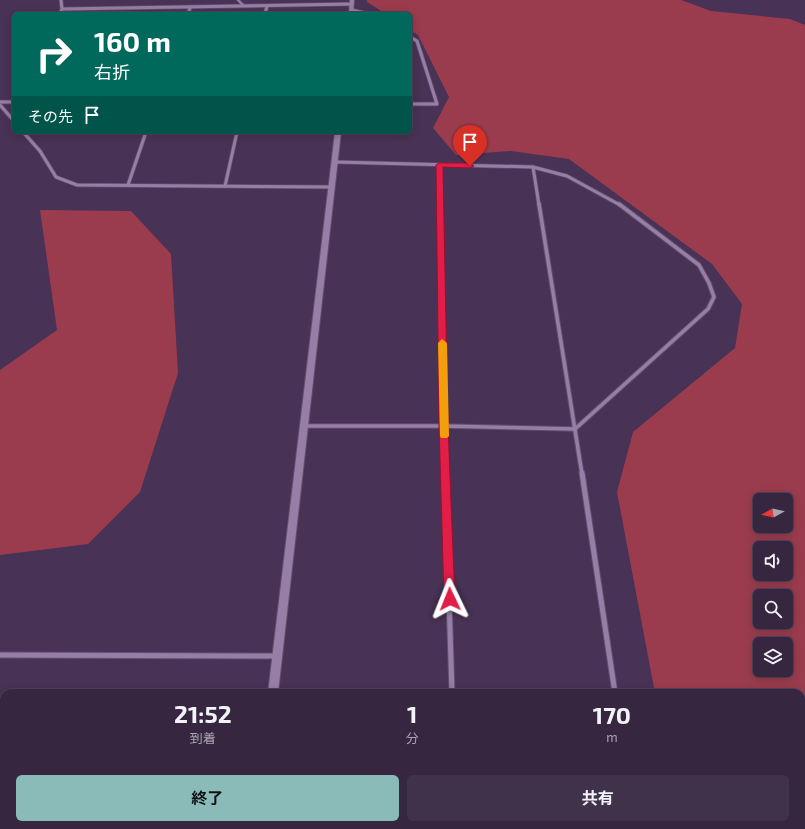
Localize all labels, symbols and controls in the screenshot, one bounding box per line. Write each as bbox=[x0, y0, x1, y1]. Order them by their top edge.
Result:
text: 160 m bbox=[94, 24, 171, 58]
icon: right bbox=[28, 28, 80, 80]
text: 右折 bbox=[94, 61, 130, 83]
icon: arrive bbox=[81, 104, 103, 126]
text: その先 bbox=[28, 107, 73, 125]
pin bbox=[453, 125, 487, 166]
icon: arrive bbox=[459, 131, 481, 153]
north arrow bbox=[753, 493, 793, 533]
map controls bbox=[753, 493, 793, 677]
button: sound bbox=[753, 541, 793, 581]
position arrow bbox=[429, 578, 471, 620]
button: search bbox=[753, 589, 793, 629]
button: layers bbox=[753, 637, 793, 677]
text: 21:52 bbox=[174, 699, 232, 728]
text: 1 bbox=[407, 699, 417, 728]
text: 170 bbox=[593, 700, 631, 729]
text: m bbox=[606, 729, 618, 745]
text: 到着 bbox=[190, 730, 216, 746]
text: 分 bbox=[406, 730, 419, 746]
button: 終了 bbox=[16, 775, 399, 821]
button: 共有 bbox=[407, 775, 789, 821]

